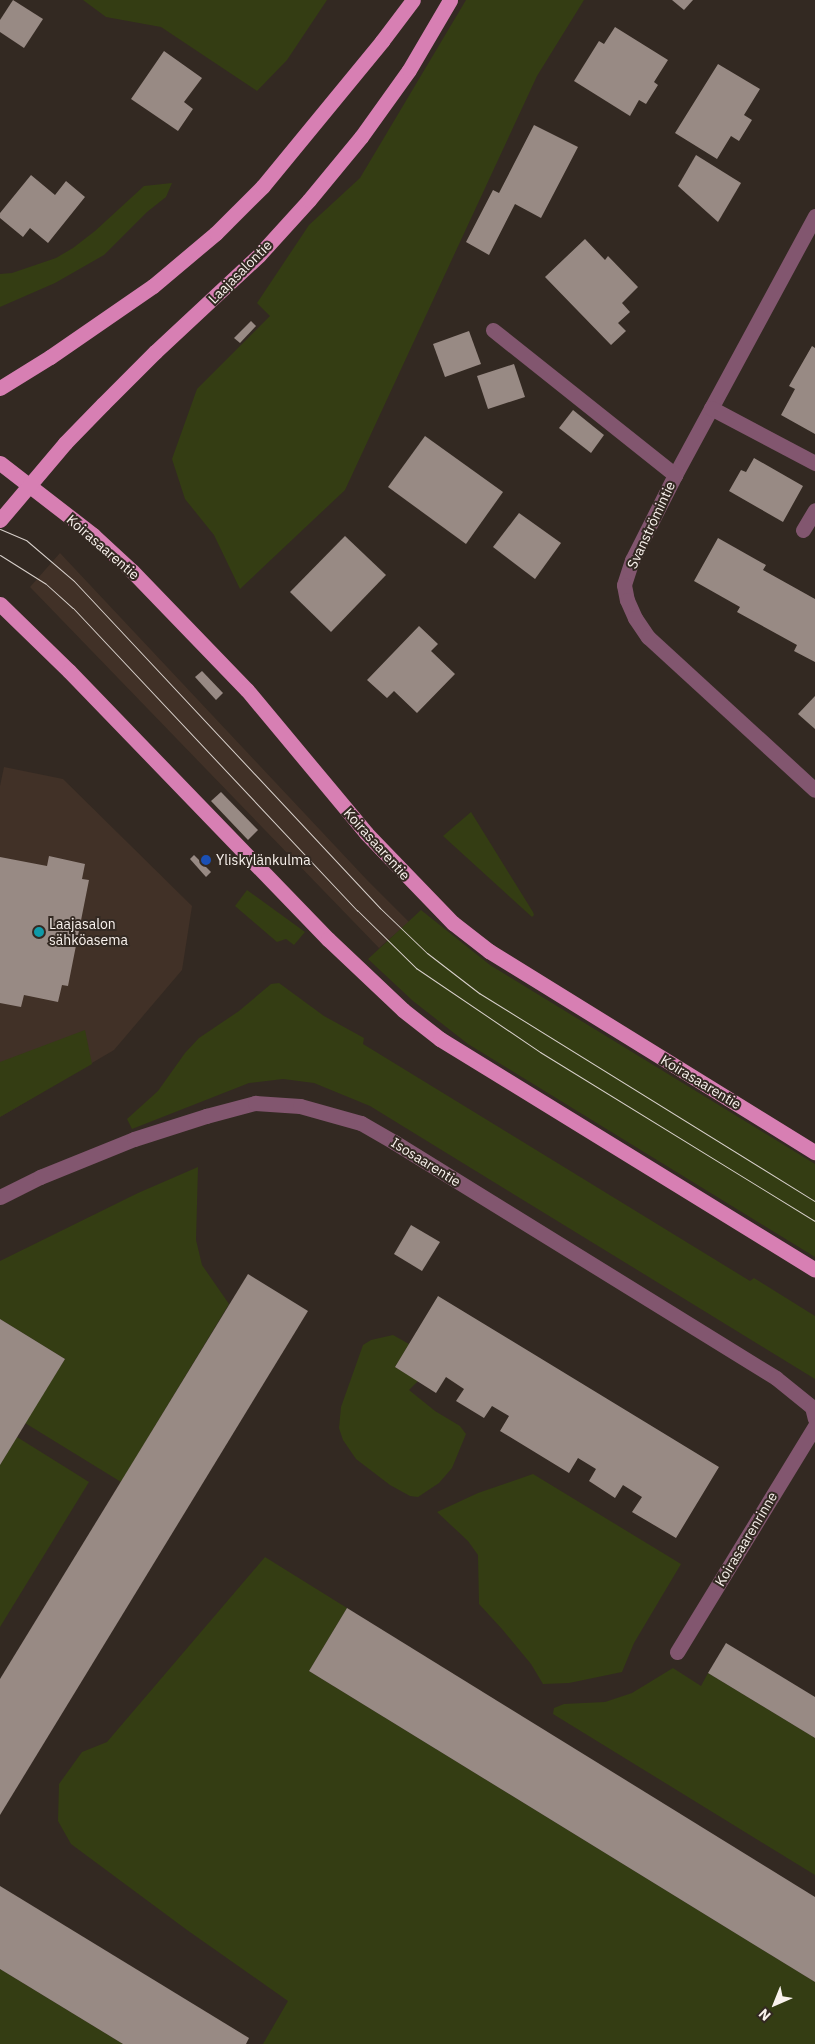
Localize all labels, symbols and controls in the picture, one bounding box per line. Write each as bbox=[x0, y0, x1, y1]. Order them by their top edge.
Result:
street label: Laajasalontie bbox=[205, 237, 275, 307]
street label: Svanströmintie bbox=[623, 479, 679, 571]
street label: Koirasaarentie bbox=[63, 511, 143, 583]
street label: Koirasaarentie bbox=[340, 805, 414, 883]
place label: Yliskylänkulma bbox=[216, 852, 311, 868]
marker: Yliskylänkulma bbox=[200, 854, 212, 866]
place label: Laajasalon sähköasema bbox=[49, 916, 128, 949]
marker: Laajasalon sähköasema bbox=[33, 926, 45, 938]
street label: Koirasaarentie bbox=[658, 1051, 744, 1113]
street label: Isosaarentie bbox=[388, 1134, 464, 1190]
street label: Koirasaarenrinne bbox=[711, 1489, 781, 1589]
north arrow bbox=[750, 1979, 800, 2029]
text: N bbox=[755, 2005, 774, 2025]

